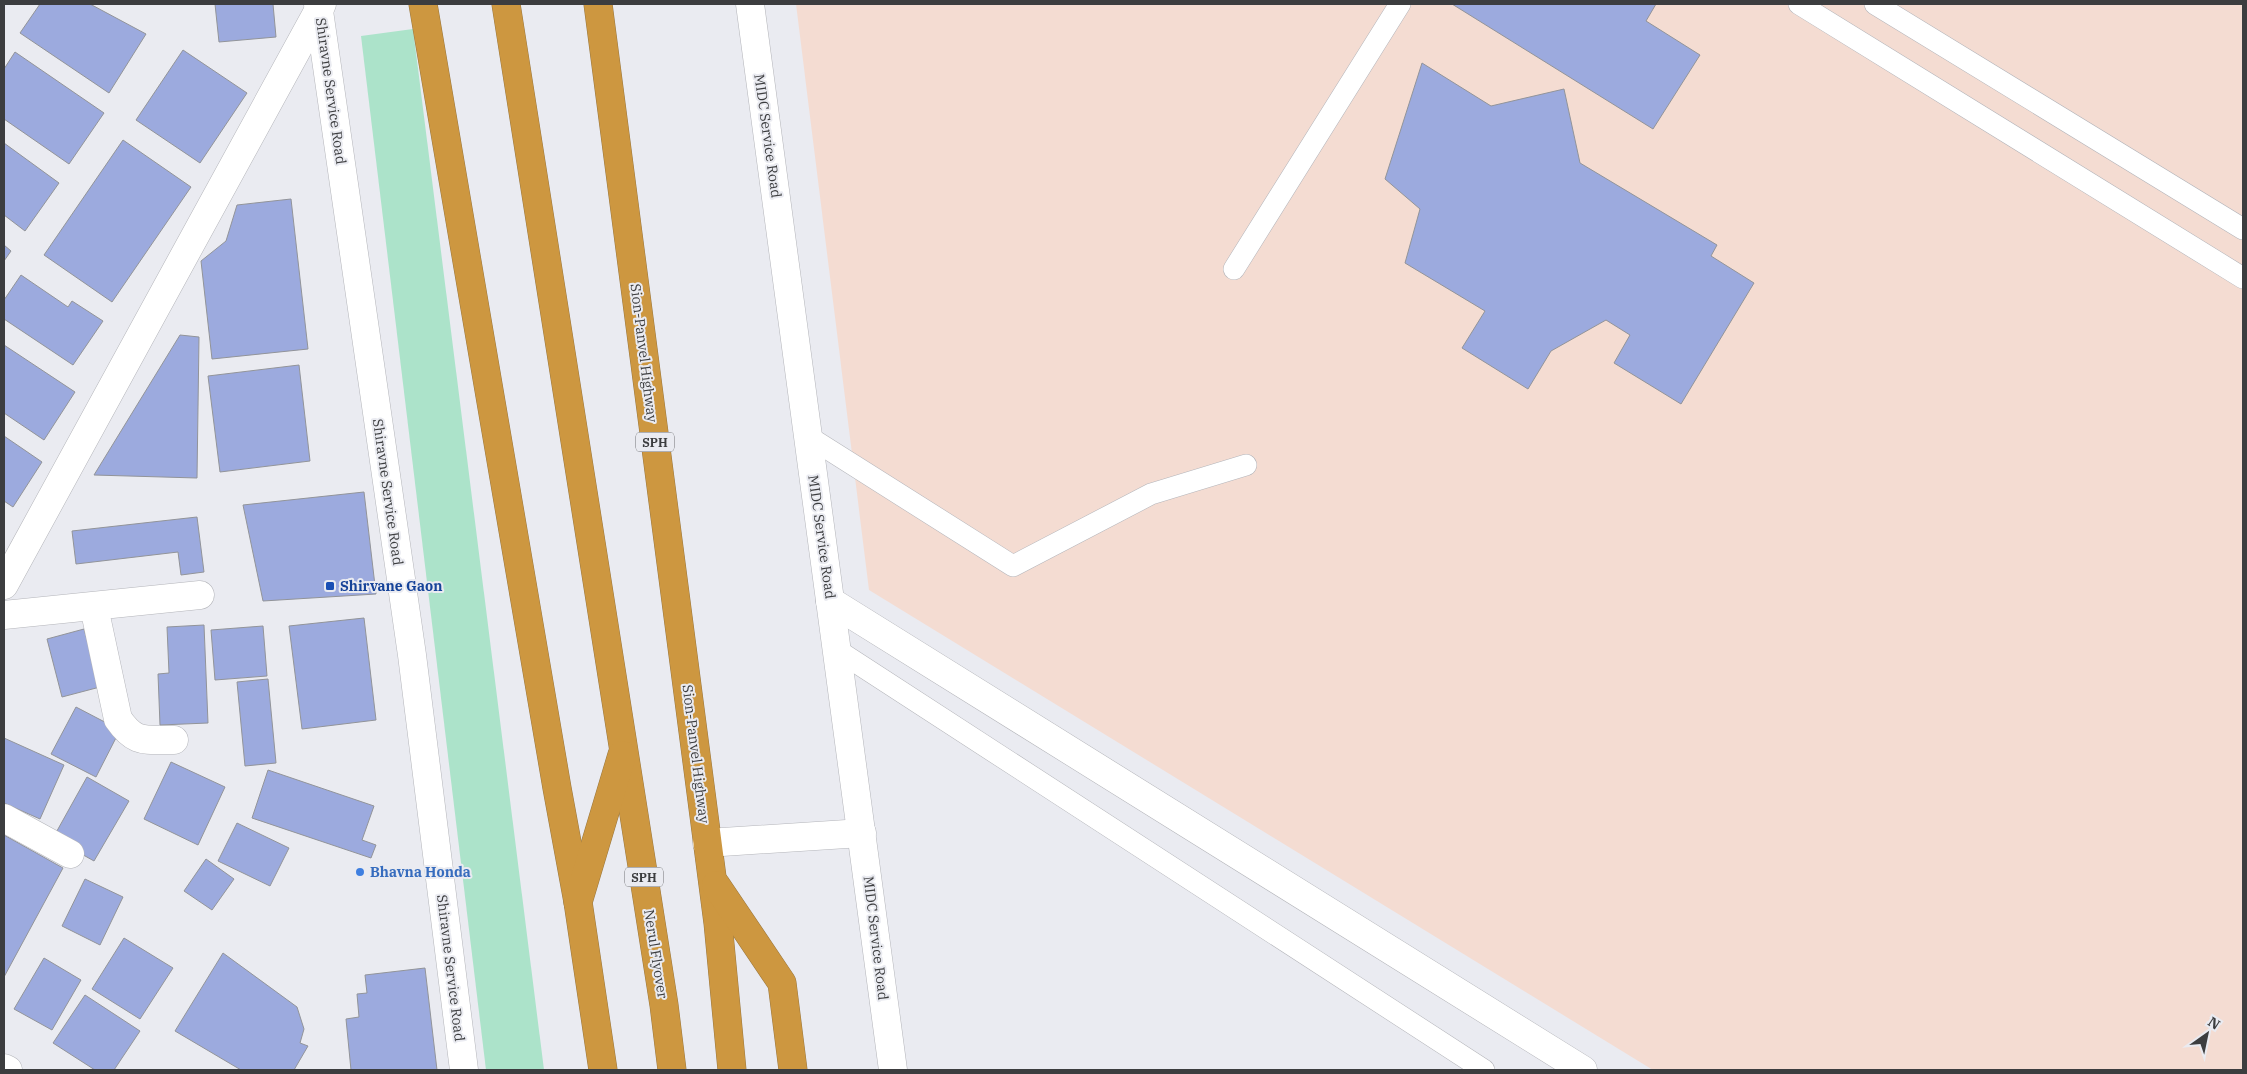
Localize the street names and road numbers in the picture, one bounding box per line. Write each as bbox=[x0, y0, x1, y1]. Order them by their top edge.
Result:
street label: Shiravne Service Road bbox=[312, 17, 350, 166]
street label: MIDC Service Road bbox=[750, 73, 786, 200]
street label: Sion-Panvel Highway bbox=[627, 283, 662, 424]
street label: Shiravne Service Road bbox=[369, 418, 407, 567]
road number: SPH bbox=[636, 432, 674, 452]
street label: MIDC Service Road bbox=[804, 474, 840, 601]
street label: Sion-Panvel Highway bbox=[679, 684, 714, 825]
road number: SPH bbox=[625, 868, 663, 886]
street label: MIDC Service Road bbox=[859, 875, 893, 1002]
street label: Shiravne Service Road bbox=[433, 894, 469, 1043]
street label: Nerul Flyover bbox=[640, 908, 672, 1001]

